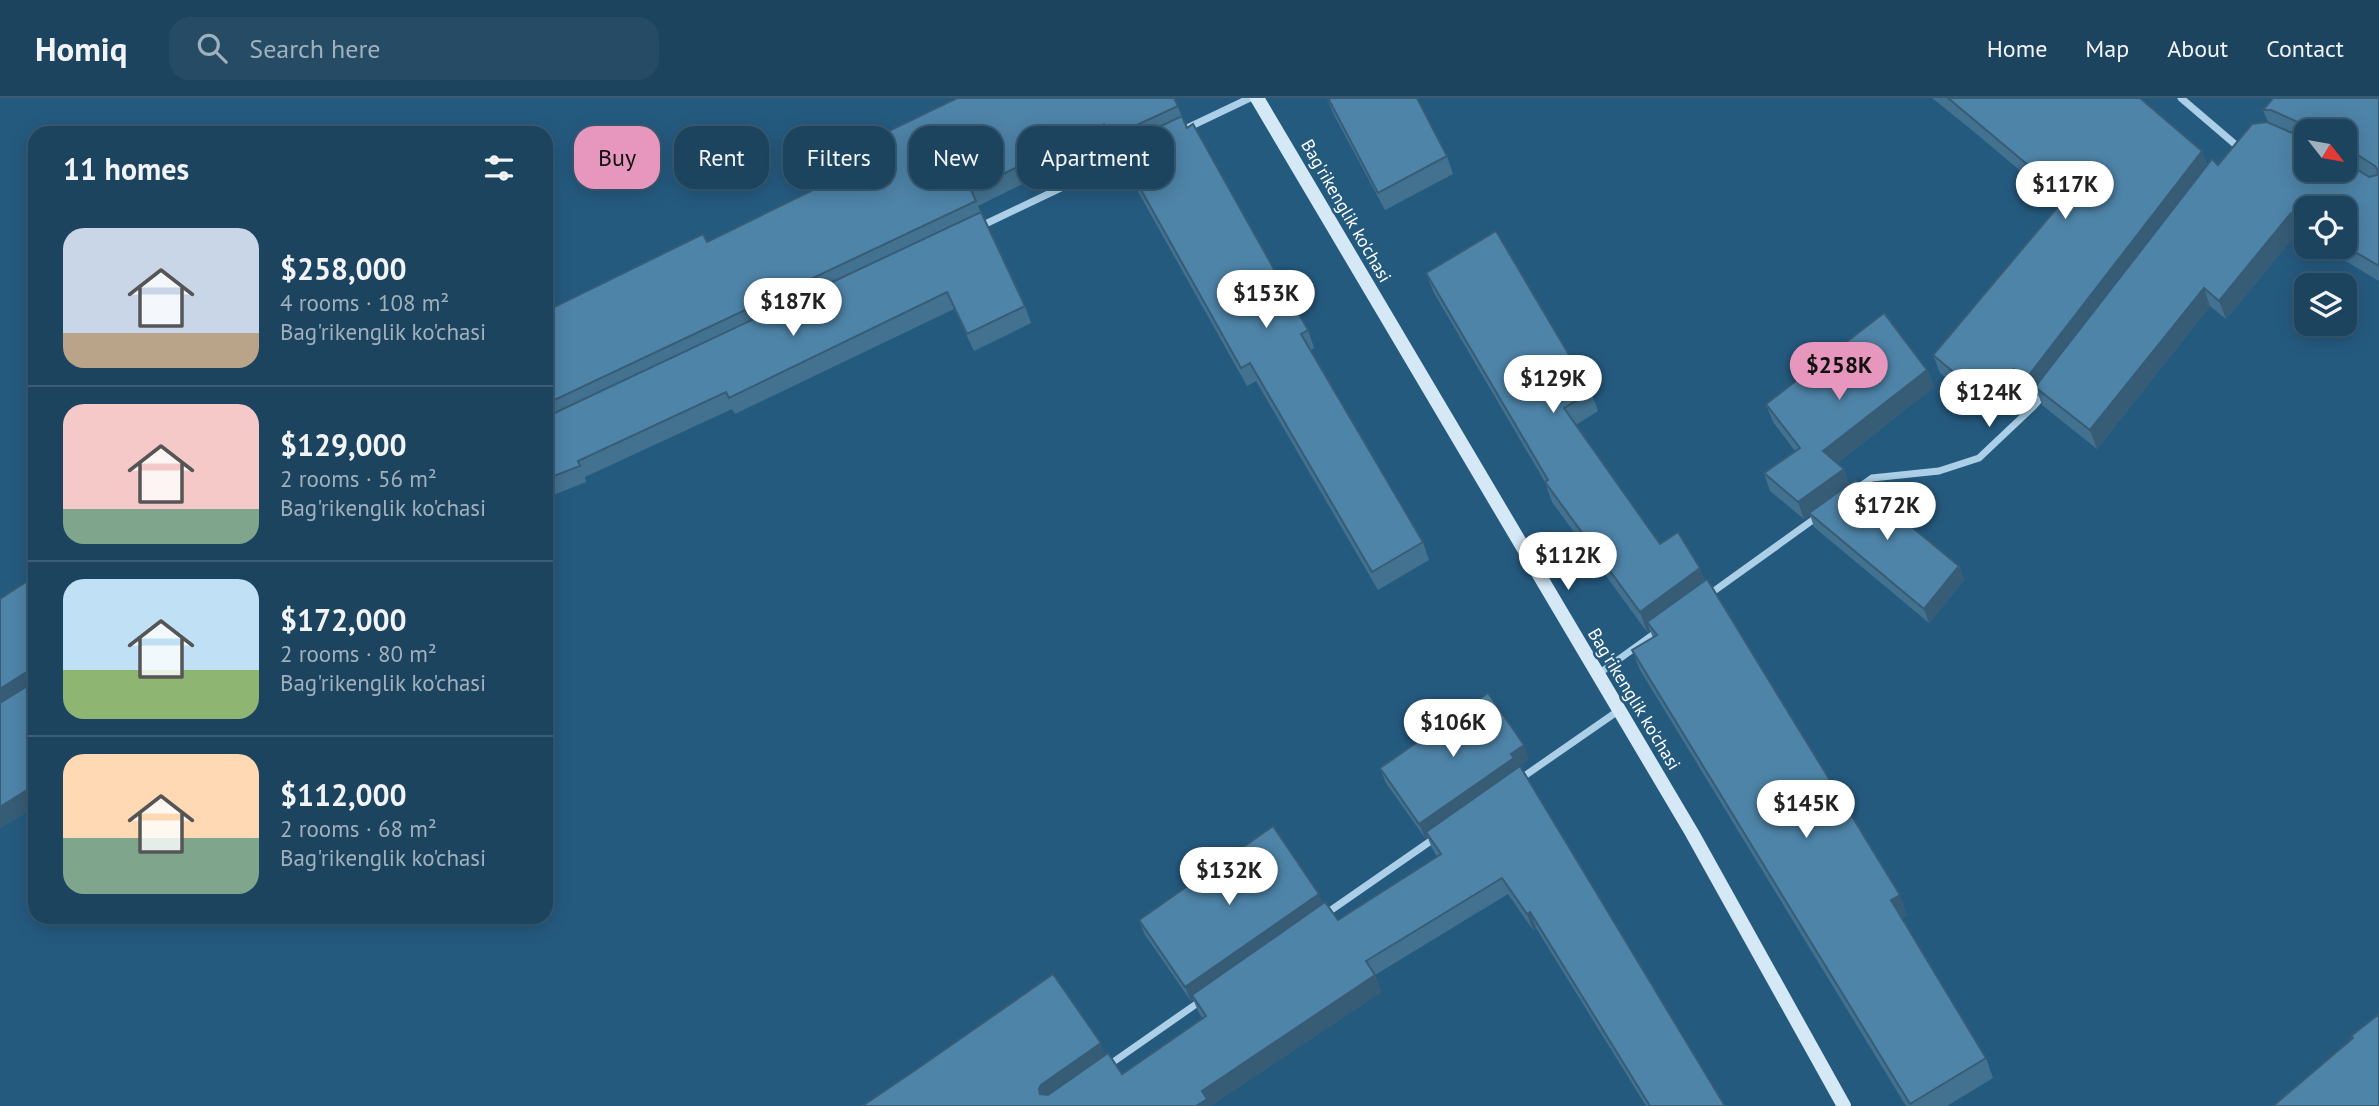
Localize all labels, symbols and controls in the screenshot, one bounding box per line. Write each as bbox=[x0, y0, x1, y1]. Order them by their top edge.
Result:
search box bbox=[169, 17, 659, 80]
text: Homiq bbox=[35, 27, 127, 70]
icon: search bbox=[193, 29, 231, 67]
text: Search here bbox=[249, 32, 380, 65]
text: Home bbox=[1987, 33, 2047, 64]
text: Map bbox=[2085, 33, 2129, 64]
text: About bbox=[2167, 33, 2228, 64]
text: Contact bbox=[2266, 33, 2344, 64]
north arrow bbox=[2294, 119, 2357, 182]
map controls bbox=[2294, 119, 2357, 336]
chip: Buy bbox=[574, 126, 660, 189]
chip: Rent bbox=[674, 126, 769, 189]
chip: Filters bbox=[783, 126, 895, 189]
chip: New bbox=[909, 126, 1003, 189]
chip: Apartment bbox=[1017, 126, 1174, 189]
street label: Bag'rikenglik ko'chasi bbox=[1296, 135, 1397, 286]
text: 11 homes bbox=[63, 149, 189, 188]
icon: filters bbox=[480, 149, 518, 187]
pin: $117K bbox=[2016, 162, 2114, 221]
text: $117K bbox=[2032, 169, 2098, 198]
button: locate bbox=[2294, 196, 2357, 259]
text: $258,000 bbox=[280, 249, 407, 288]
icon: home bbox=[119, 256, 203, 340]
pin: $153K bbox=[1217, 271, 1315, 330]
button: layers bbox=[2294, 273, 2357, 336]
pin: $187K bbox=[744, 278, 842, 338]
text: $153K bbox=[1233, 278, 1299, 307]
text: $187K bbox=[760, 286, 826, 315]
text: 4 rooms · 108 m² bbox=[280, 288, 449, 317]
text: Bag'rikenglik ko'chasi bbox=[280, 317, 486, 346]
pin: $258K bbox=[1790, 342, 1888, 402]
text: $258K bbox=[1806, 350, 1872, 379]
pin: $129K bbox=[1504, 356, 1602, 415]
text: $129K bbox=[1520, 363, 1586, 392]
pin: $124K bbox=[1940, 370, 2038, 429]
text: $124K bbox=[1956, 377, 2022, 406]
text: $129,000 bbox=[280, 425, 407, 464]
icon: home bbox=[119, 432, 203, 516]
text: 2 rooms · 56 m² bbox=[280, 464, 437, 493]
pin: $172K bbox=[1838, 482, 1936, 542]
text: $172K bbox=[1854, 490, 1920, 519]
text: Bag'rikenglik ko'chasi bbox=[280, 493, 486, 522]
pin: $112K bbox=[1519, 532, 1617, 592]
text: $112K bbox=[1535, 540, 1601, 569]
text: $172,000 bbox=[280, 600, 407, 639]
icon: home bbox=[119, 607, 203, 691]
street label: Bag'rikenglik ko'chasi bbox=[1583, 624, 1686, 774]
text: 2 rooms · 80 m² bbox=[280, 639, 437, 668]
text: Bag'rikenglik ko'chasi bbox=[280, 668, 486, 697]
pin: $106K bbox=[1404, 700, 1502, 759]
text: $106K bbox=[1420, 707, 1486, 736]
text: $112,000 bbox=[280, 775, 407, 814]
pin: $145K bbox=[1757, 780, 1855, 840]
icon: home bbox=[119, 782, 203, 866]
text: $145K bbox=[1773, 788, 1839, 817]
text: 2 rooms · 68 m² bbox=[280, 814, 437, 843]
text: Bag'rikenglik ko'chasi bbox=[280, 843, 486, 872]
pin: $132K bbox=[1180, 848, 1278, 907]
text: $132K bbox=[1196, 855, 1262, 884]

